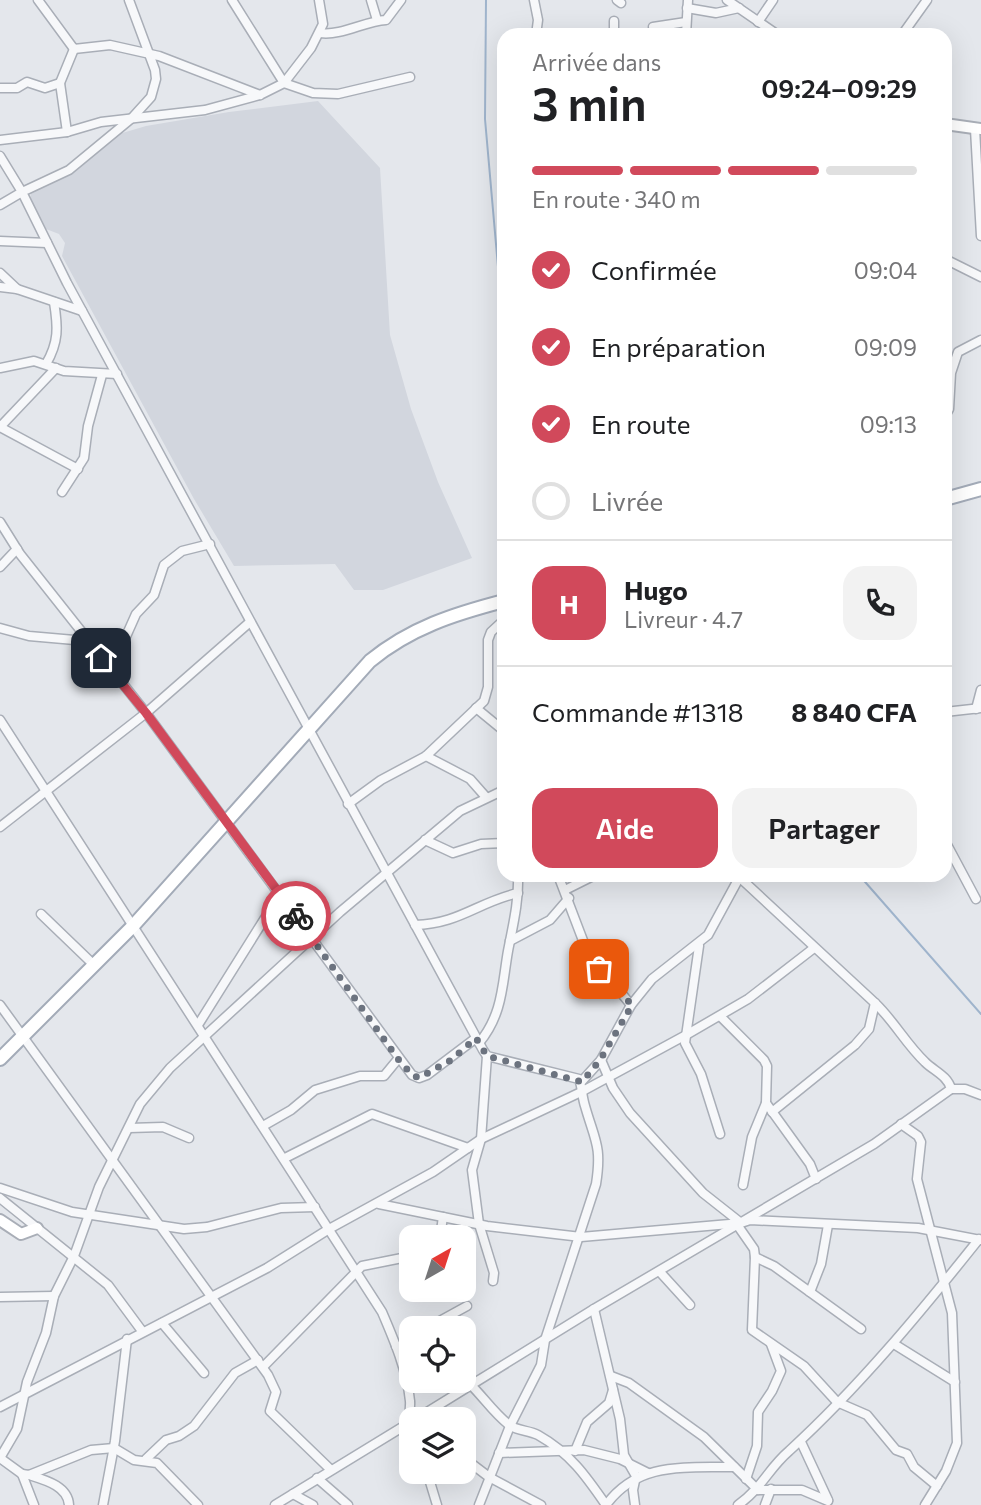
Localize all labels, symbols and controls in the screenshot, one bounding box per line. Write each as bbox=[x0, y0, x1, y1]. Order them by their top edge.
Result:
text: Arrivée dans bbox=[532, 48, 661, 76]
text: 09:24–09:29 bbox=[761, 72, 917, 103]
text: 3 min bbox=[532, 74, 647, 130]
text: En route · 340 m bbox=[532, 185, 701, 213]
icon: check bbox=[532, 251, 570, 289]
text: Confirmée bbox=[591, 254, 717, 285]
text: 09:04 bbox=[854, 256, 917, 284]
icon: check bbox=[532, 328, 570, 366]
text: En préparation bbox=[591, 331, 766, 362]
text: 09:09 bbox=[854, 333, 917, 361]
icon: check bbox=[532, 405, 570, 443]
text: En route bbox=[591, 408, 691, 439]
text: 09:13 bbox=[860, 410, 917, 438]
text: Livrée bbox=[591, 485, 663, 516]
button: phone bbox=[843, 566, 917, 640]
text: Hugo bbox=[624, 574, 688, 605]
text: H bbox=[559, 588, 579, 619]
text: Livreur · 4.7 bbox=[624, 605, 743, 633]
pin bbox=[71, 628, 131, 688]
icon: home bbox=[82, 639, 120, 677]
text: Commande #1318 bbox=[532, 696, 744, 727]
text: 8 840 CFA bbox=[791, 696, 917, 727]
button: Aide bbox=[532, 788, 718, 868]
button: Partager bbox=[732, 788, 917, 868]
courier bbox=[261, 881, 331, 951]
icon: bike bbox=[277, 897, 315, 935]
pin bbox=[569, 939, 629, 999]
icon: bag bbox=[580, 950, 618, 988]
north arrow bbox=[399, 1225, 476, 1302]
map controls bbox=[399, 1225, 476, 1484]
button: locate bbox=[399, 1316, 476, 1393]
button: layers bbox=[399, 1407, 476, 1484]

